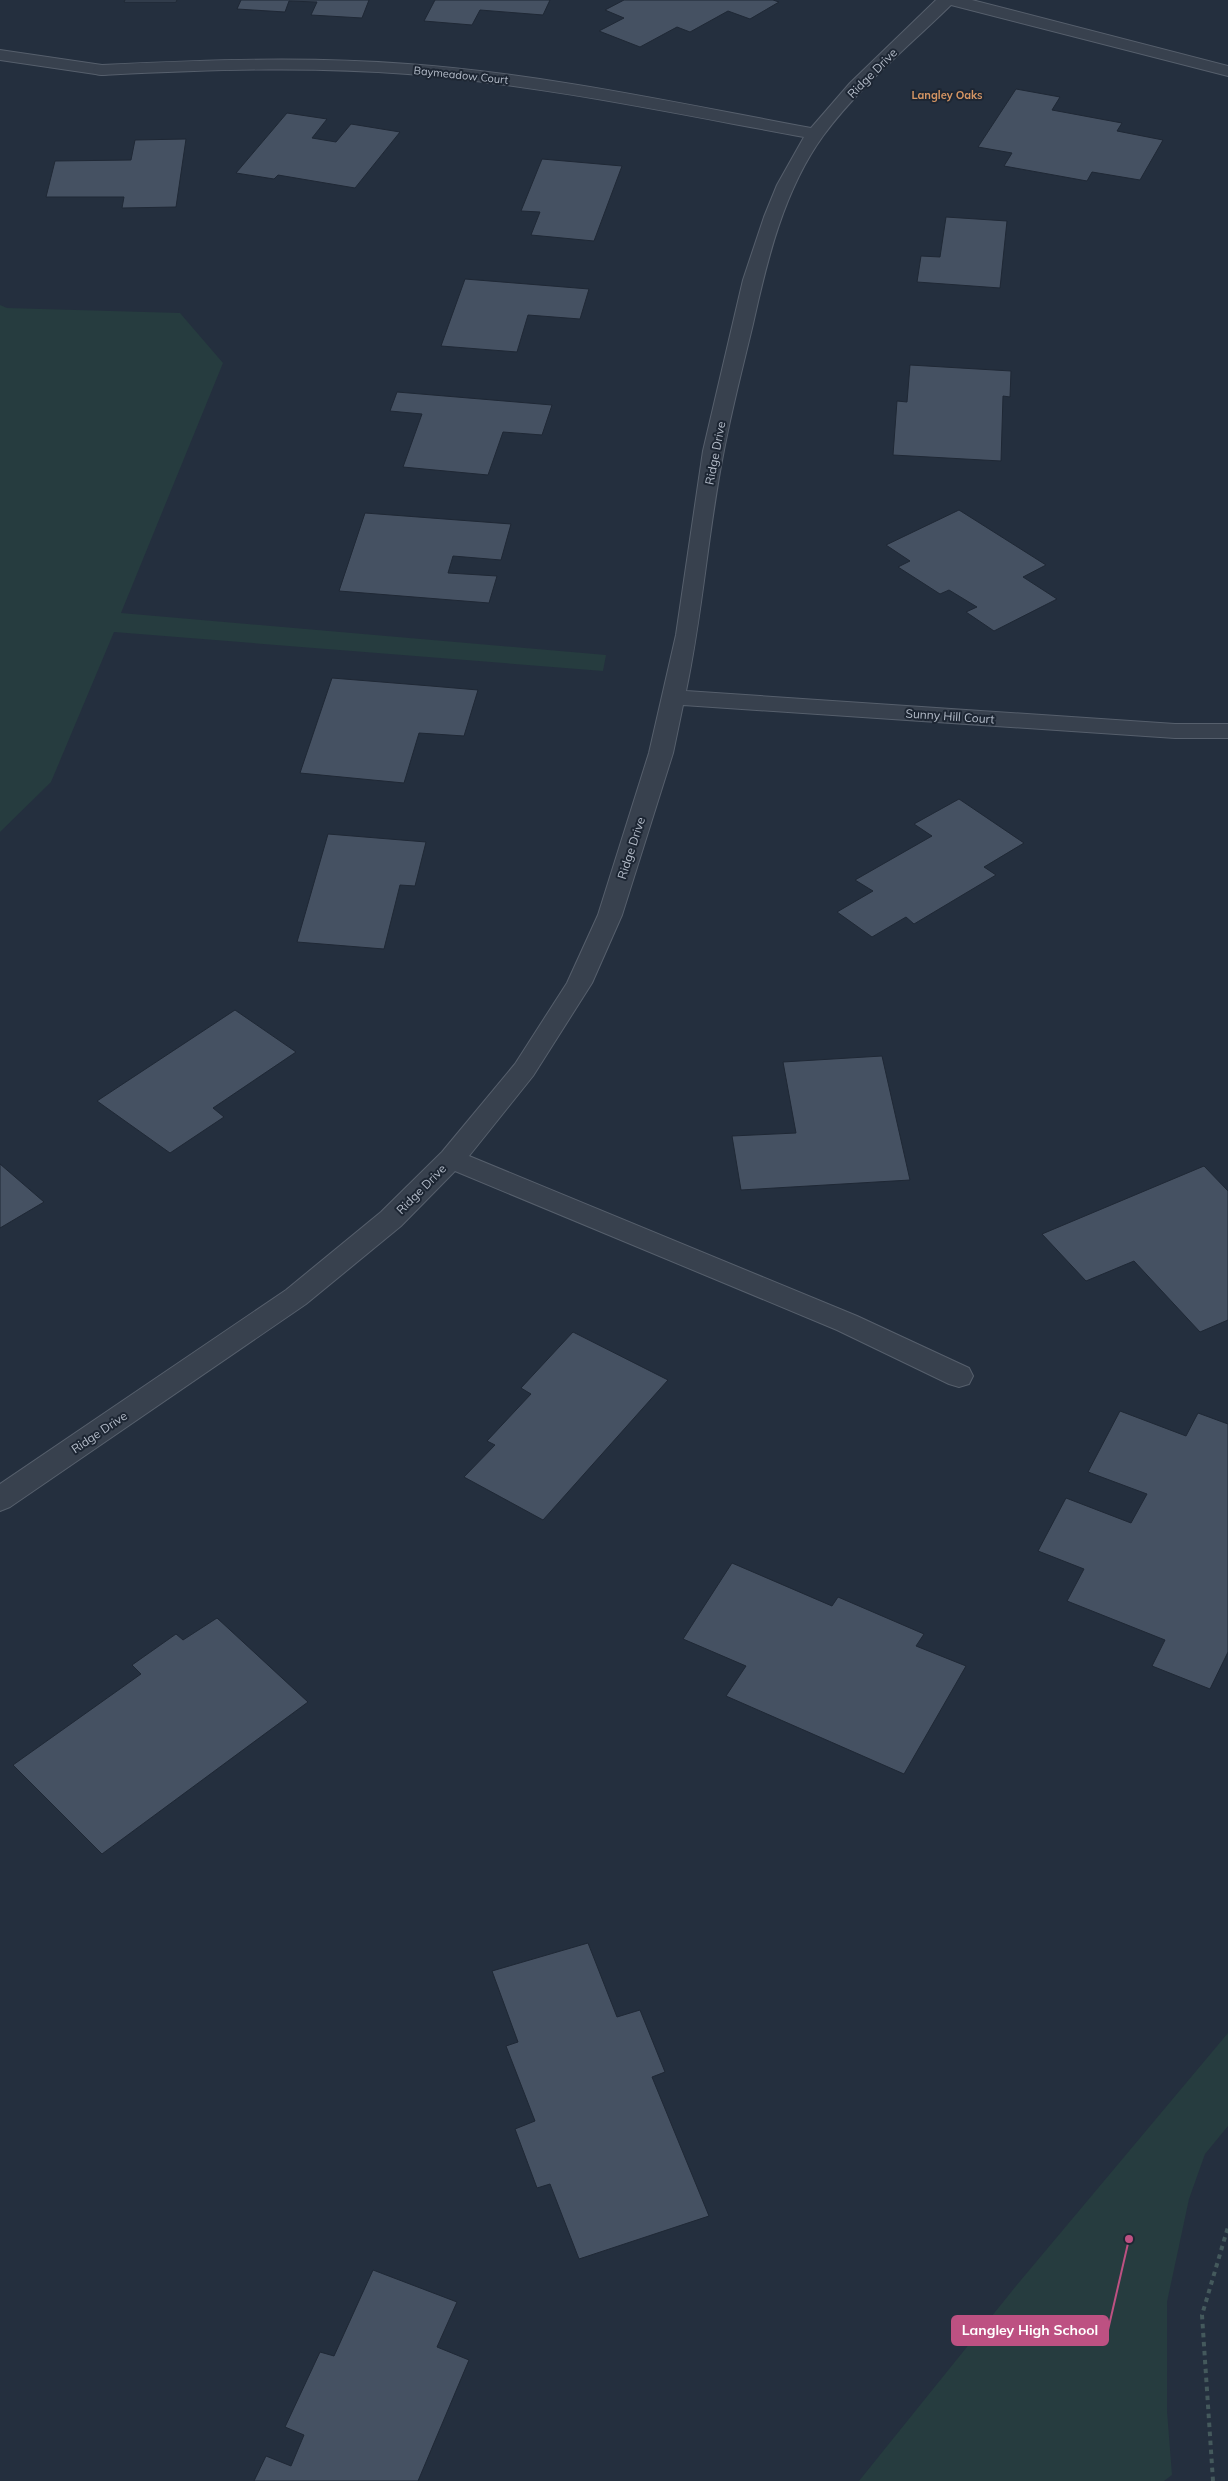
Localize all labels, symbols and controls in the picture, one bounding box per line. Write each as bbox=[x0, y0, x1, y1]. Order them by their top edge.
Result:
street label: Ridge Drive bbox=[844, 45, 900, 101]
street label: Baymeadow Court bbox=[413, 63, 509, 87]
district label: Langley Oaks bbox=[911, 88, 983, 102]
street label: Ridge Drive bbox=[702, 420, 728, 486]
street label: Sunny Hill Court bbox=[905, 705, 995, 727]
street label: Ridge Drive bbox=[614, 815, 648, 881]
street label: Ridge Drive bbox=[393, 1161, 449, 1217]
street label: Ridge Drive bbox=[68, 1408, 130, 1456]
callout: Langley High School bbox=[952, 2316, 1108, 2345]
text: Langley High School bbox=[962, 2321, 1098, 2339]

